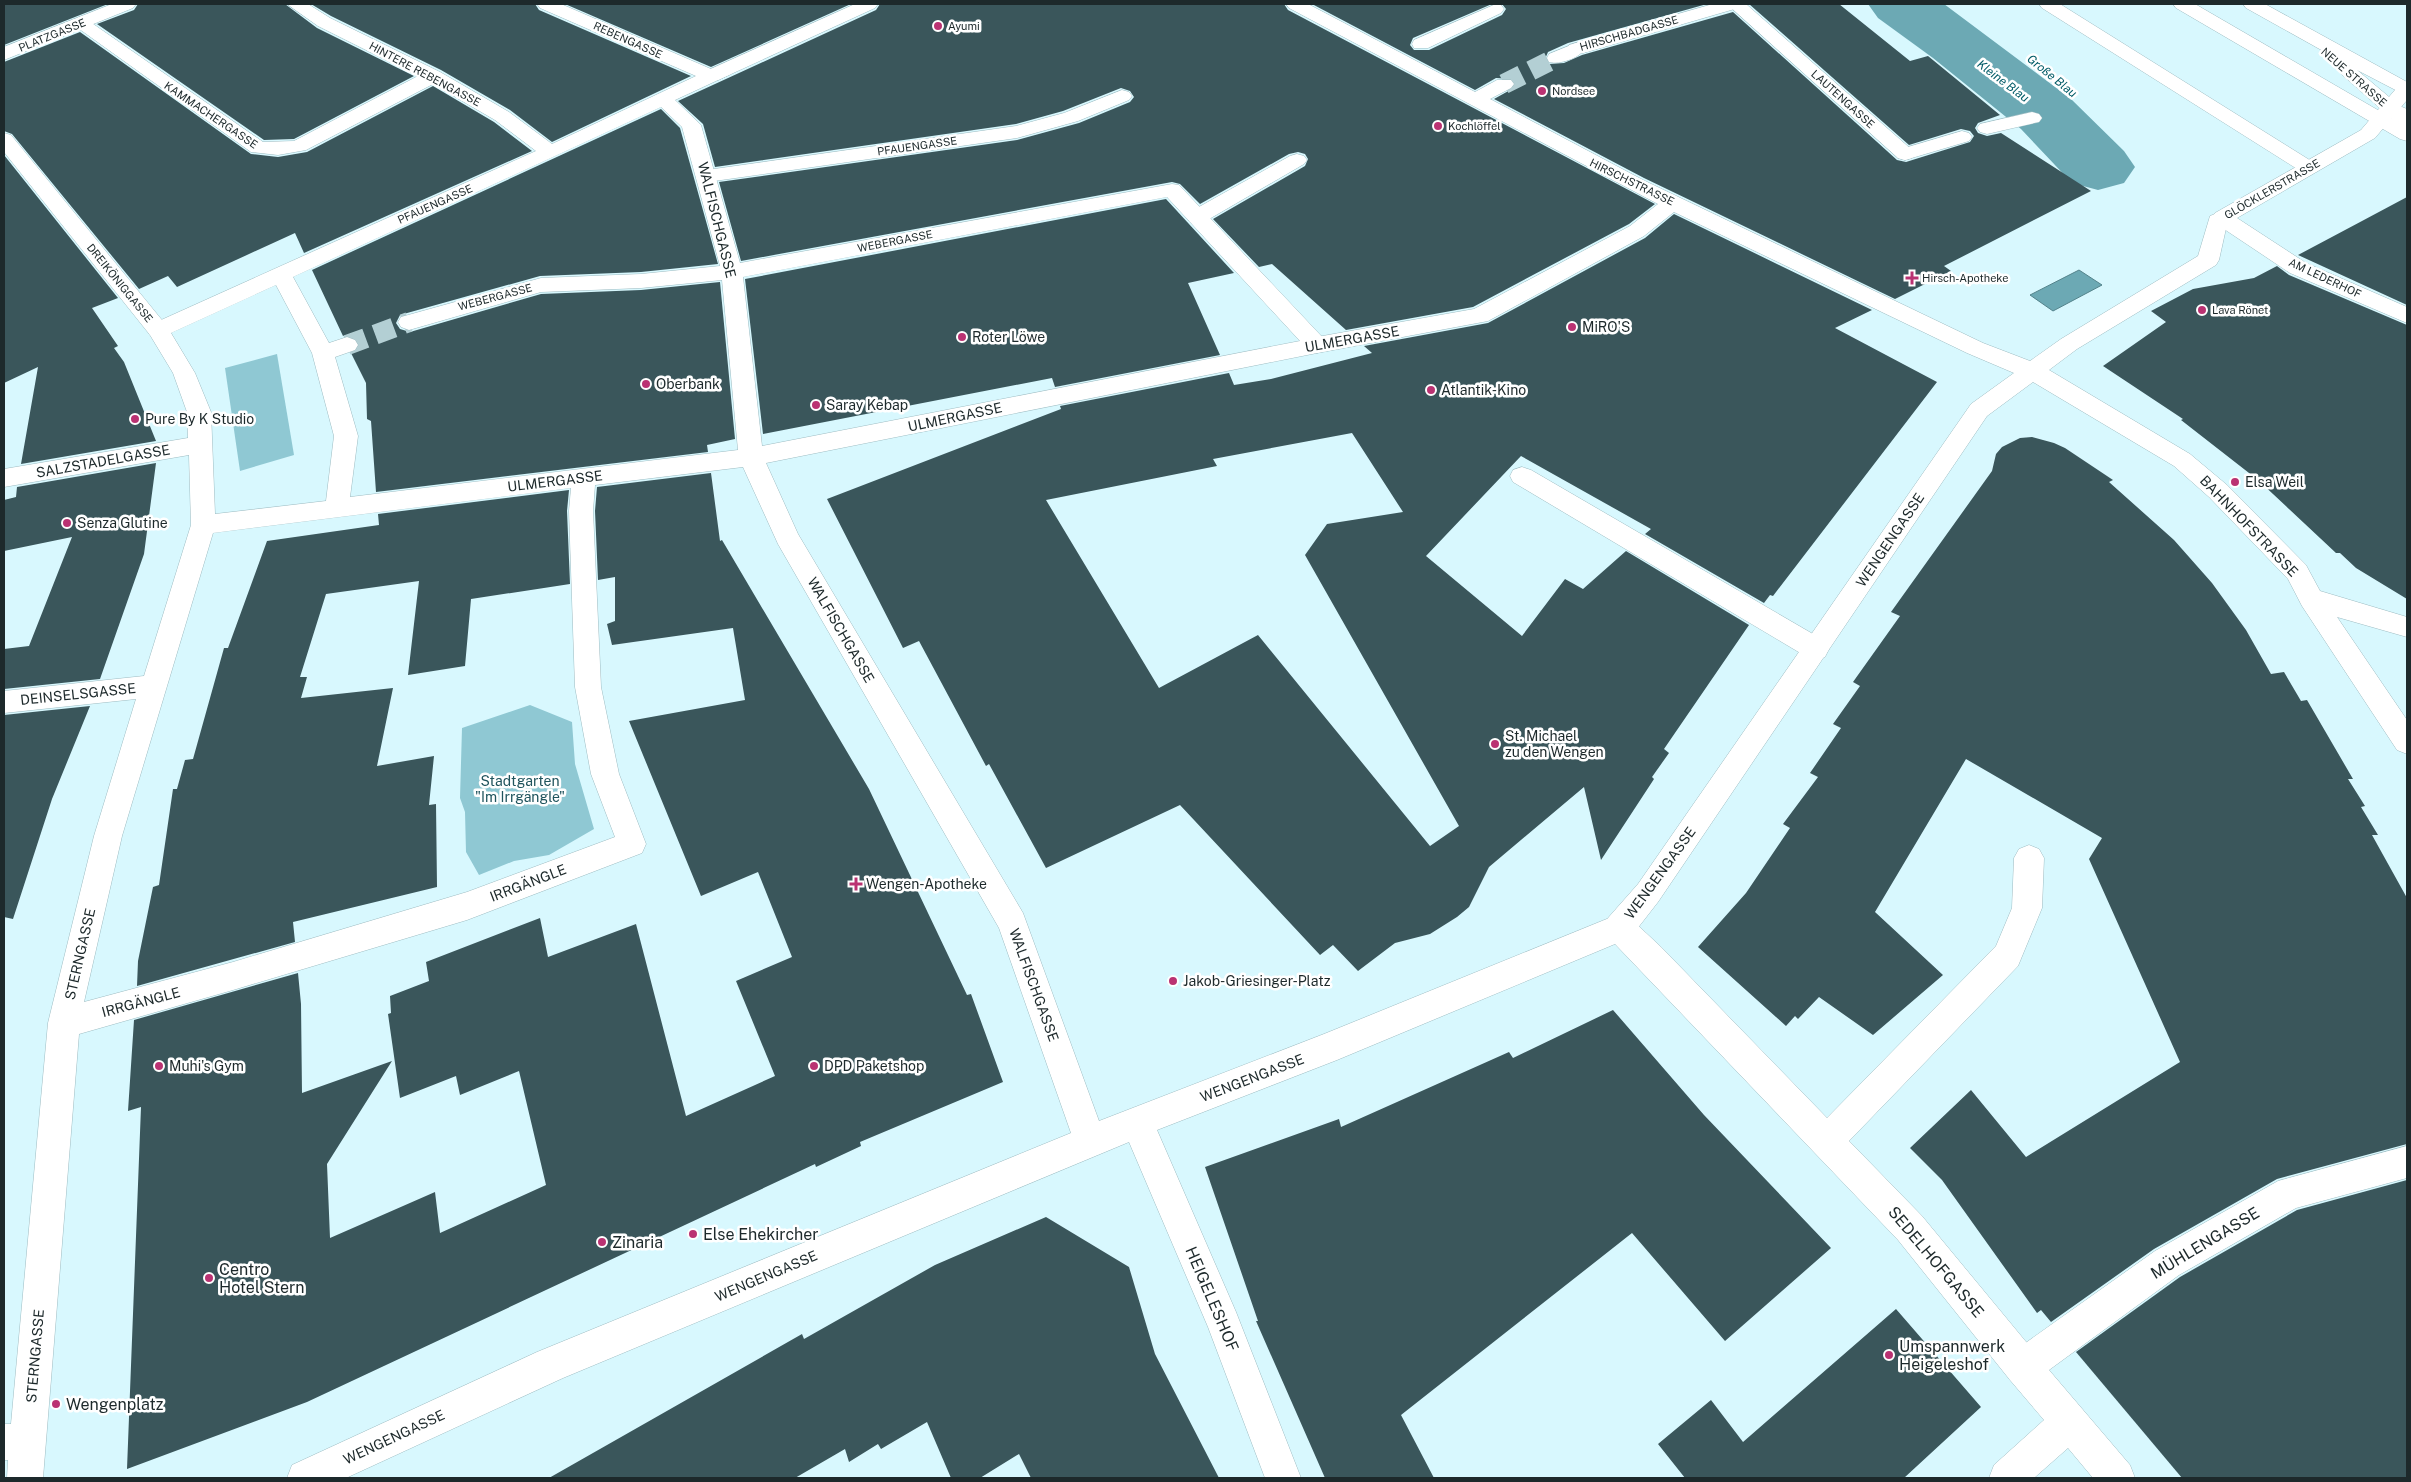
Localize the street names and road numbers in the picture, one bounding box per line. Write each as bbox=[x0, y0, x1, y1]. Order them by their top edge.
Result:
street label: HIRSCHBADGASSE bbox=[1578, 13, 1680, 53]
street label: PLATZGASSE bbox=[17, 16, 87, 54]
street label: REBENGASSE bbox=[592, 19, 665, 61]
street label: HINTERE REBENGASSE bbox=[367, 39, 483, 109]
street label: NEUE STRASSE bbox=[2319, 45, 2389, 109]
street label: LAUTENGASSE bbox=[1809, 68, 1877, 131]
street label: KAMMACHERGASSE bbox=[162, 79, 260, 151]
street label: PFAUENGASSE bbox=[876, 134, 958, 158]
street label: HIRSCHSTRASSE bbox=[1588, 156, 1676, 208]
street label: GLÖCKLERSTRASSE bbox=[2222, 156, 2322, 221]
street label: WALFISCHGASSE bbox=[695, 160, 739, 280]
street label: PFAUENGASSE bbox=[396, 182, 474, 226]
street label: WEBERGASSE bbox=[856, 228, 934, 254]
street label: DREIKÖNIGGASSE bbox=[85, 241, 156, 325]
street label: AM LEDERHOF bbox=[2287, 256, 2363, 300]
street label: WEBERGASSE bbox=[457, 281, 534, 313]
street label: ULMERGASSE bbox=[1303, 323, 1401, 355]
street label: ULMERGASSE bbox=[906, 399, 1004, 435]
street label: SALZSTADELGASSE bbox=[35, 441, 171, 481]
street label: ULMERGASSE bbox=[506, 467, 604, 495]
street label: BAHNHOFSTRASSE bbox=[2197, 472, 2301, 580]
street label: WENGENGASSE bbox=[1853, 490, 1927, 590]
street label: WALFISCHGASSE bbox=[804, 574, 878, 686]
street label: DEINSELSGASSE bbox=[19, 680, 137, 708]
street label: WENGENGASSE bbox=[1621, 824, 1699, 922]
street label: IRRGÄNGLE bbox=[487, 859, 568, 905]
street label: STERNGASSE bbox=[62, 906, 98, 1002]
street label: WALFISCHGASSE bbox=[1006, 926, 1062, 1044]
street label: IRRGÄNGLE bbox=[99, 982, 182, 1020]
street label: WENGENGASSE bbox=[1198, 1051, 1306, 1105]
street label: MÜHLENGASSE bbox=[2147, 1202, 2263, 1283]
street label: SEDELHOFGASSE bbox=[1884, 1203, 1988, 1321]
street label: HEIGELESHOF bbox=[1181, 1244, 1243, 1354]
street label: WENGENGASSE bbox=[712, 1247, 820, 1305]
street label: STERNGASSE bbox=[23, 1309, 47, 1403]
street label: WENGENGASSE bbox=[341, 1407, 447, 1467]

